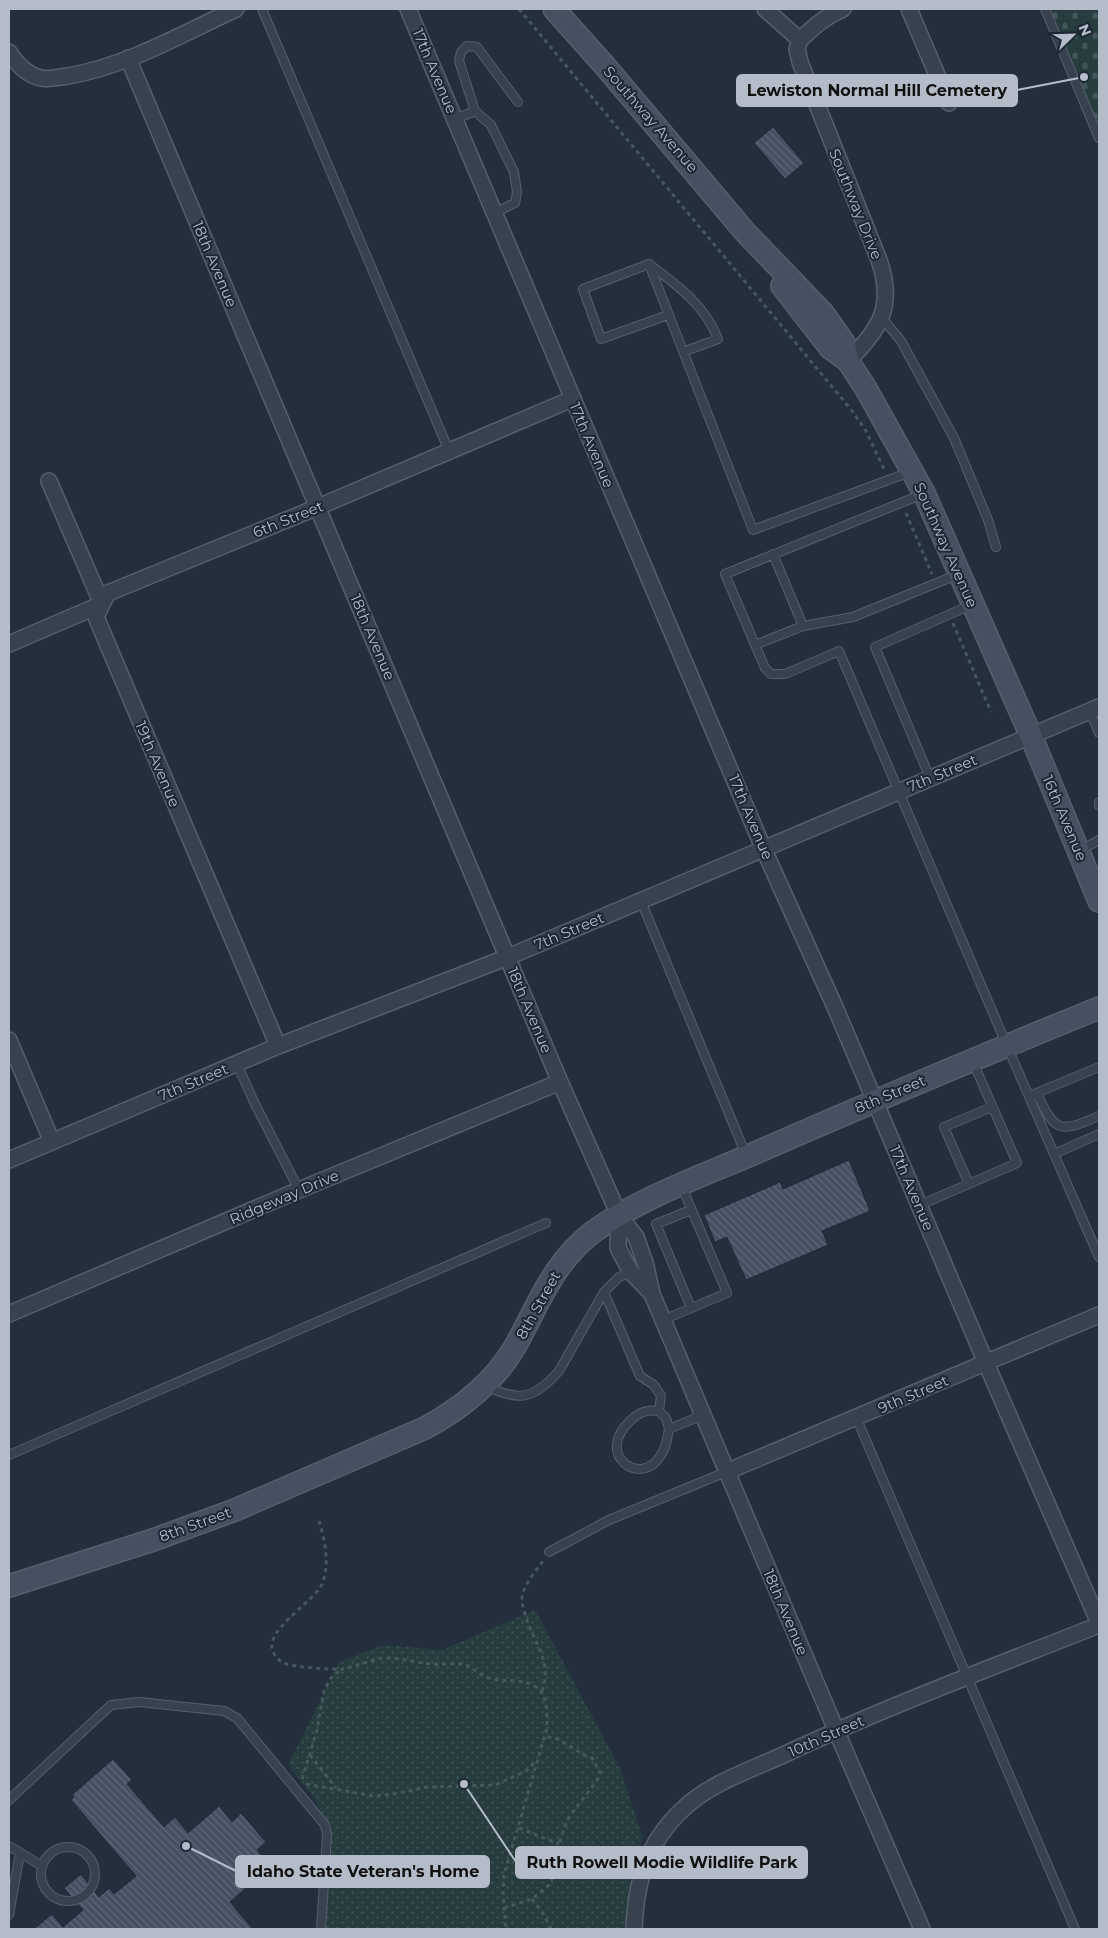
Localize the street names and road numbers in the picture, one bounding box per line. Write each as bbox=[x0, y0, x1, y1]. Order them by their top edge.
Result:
street label: 17th Avenue bbox=[409, 25, 461, 117]
street label: Southway Avenue bbox=[600, 62, 702, 176]
street label: Southway Drive bbox=[825, 146, 887, 262]
street label: 18th Avenue bbox=[188, 218, 242, 310]
street label: 17th Avenue bbox=[566, 399, 618, 491]
street label: Southway Avenue bbox=[910, 480, 982, 610]
street label: 6th Street bbox=[250, 496, 326, 542]
street label: 18th Avenue bbox=[346, 591, 400, 683]
street label: 19th Avenue bbox=[131, 718, 185, 810]
street label: 7th Street bbox=[904, 750, 980, 796]
street label: 17th Avenue bbox=[725, 771, 777, 863]
street label: 16th Avenue bbox=[1038, 772, 1092, 864]
street label: 7th Street bbox=[531, 908, 607, 954]
street label: 18th Avenue bbox=[503, 964, 557, 1056]
street label: 7th Street bbox=[155, 1059, 231, 1105]
street label: 8th Street bbox=[852, 1071, 928, 1117]
street label: 17th Avenue bbox=[886, 1142, 938, 1234]
street label: Ridgeway Drive bbox=[226, 1165, 342, 1229]
street label: 8th Street bbox=[511, 1268, 565, 1342]
street label: 9th Street bbox=[875, 1371, 951, 1417]
street label: 8th Street bbox=[156, 1502, 234, 1546]
street label: 18th Avenue bbox=[759, 1566, 813, 1658]
street label: 10th Street bbox=[785, 1711, 867, 1761]

